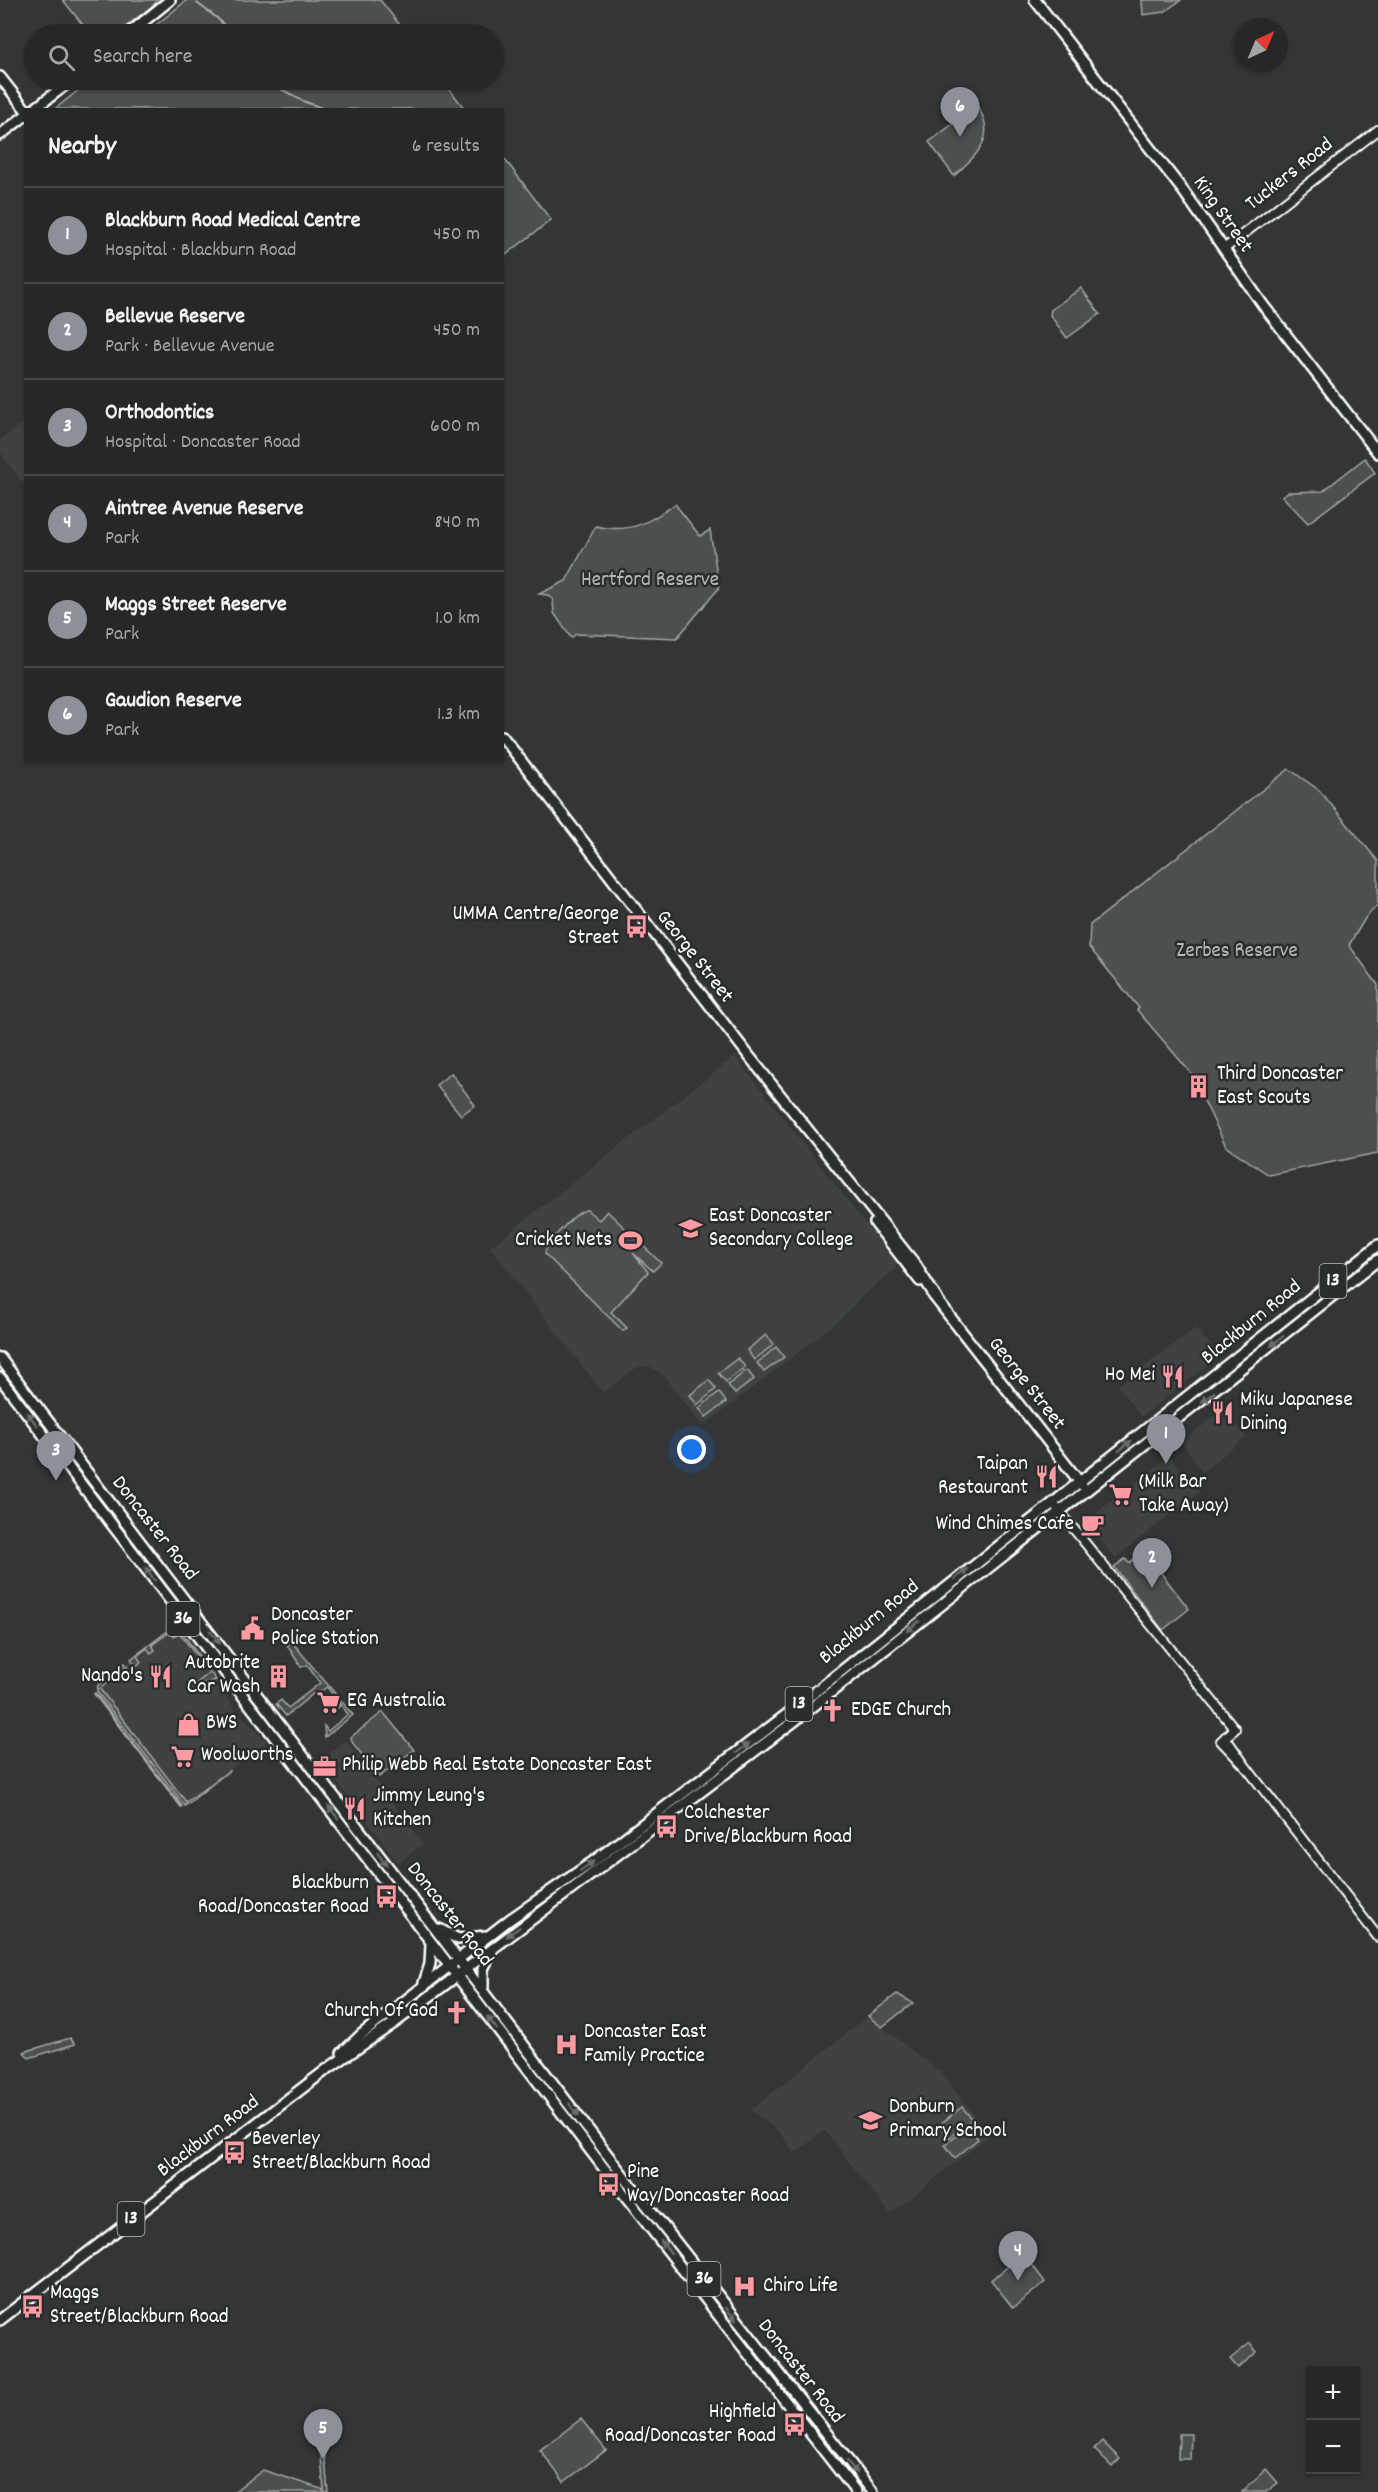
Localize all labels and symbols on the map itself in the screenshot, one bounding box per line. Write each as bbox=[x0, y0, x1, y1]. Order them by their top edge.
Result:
north arrow bbox=[1234, 18, 1288, 72]
pin: 6 bbox=[940, 88, 980, 137]
street label: Tuckers Road bbox=[1240, 131, 1340, 219]
street label: King Street bbox=[1184, 170, 1260, 260]
park label: Hertford Reserve bbox=[581, 566, 719, 596]
place label: UMMA Centre/George Street bbox=[452, 900, 619, 954]
street label: George Street bbox=[648, 904, 740, 1010]
bus stop icon: UMMA Centre/George Street bbox=[624, 914, 650, 940]
park label: Zerbes Reserve bbox=[1176, 937, 1298, 967]
place label: Third Doncaster East Scouts bbox=[1217, 1060, 1343, 1114]
building icon: Third Doncaster East Scouts bbox=[1186, 1074, 1212, 1100]
place label: East Doncaster Secondary College bbox=[709, 1202, 853, 1256]
school or university icon: East Doncaster Secondary College bbox=[678, 1216, 704, 1242]
place label: Cricket Nets bbox=[515, 1226, 612, 1256]
sports icon: Cricket Nets bbox=[617, 1228, 643, 1254]
road number: 13 bbox=[1320, 1264, 1346, 1298]
street label: Blackburn Road bbox=[1195, 1273, 1309, 1373]
street label: George Street bbox=[980, 1331, 1072, 1437]
one-way arrow bbox=[1269, 1335, 1284, 1347]
place label: Ho Mei bbox=[1105, 1361, 1155, 1391]
restaurant icon: Ho Mei bbox=[1160, 1363, 1186, 1389]
place label: Miku Japanese Dining bbox=[1240, 1386, 1353, 1440]
one-way arrow bbox=[1200, 1390, 1216, 1403]
restaurant icon: Miku Japanese Dining bbox=[1209, 1400, 1235, 1426]
one-way arrow bbox=[26, 1411, 38, 1426]
pin: 1 bbox=[1146, 1414, 1186, 1464]
pin: 3 bbox=[36, 1432, 76, 1481]
your location bbox=[677, 1435, 706, 1464]
one-way arrow bbox=[1117, 1439, 1133, 1452]
place label: Taipan Restaurant bbox=[938, 1450, 1028, 1504]
restaurant icon: Taipan Restaurant bbox=[1033, 1464, 1059, 1490]
place label: (Milk Bar Take Away) bbox=[1139, 1468, 1229, 1522]
street label: Doncaster Road bbox=[103, 1470, 205, 1588]
supermarket icon: (Milk Bar Take Away) bbox=[1108, 1482, 1134, 1508]
place label: Wind Chimes Cafe bbox=[936, 1510, 1074, 1540]
cafe icon: Wind Chimes Cafe bbox=[1079, 1512, 1105, 1538]
pin: 2 bbox=[1132, 1538, 1172, 1588]
one-way arrow bbox=[144, 1566, 156, 1582]
one-way arrow bbox=[953, 1568, 968, 1580]
street label: Blackburn Road bbox=[813, 1573, 927, 1673]
place label: Doncaster Police Station bbox=[271, 1601, 379, 1655]
road number: 36 bbox=[166, 1602, 200, 1636]
public building icon: Doncaster Police Station bbox=[240, 1615, 266, 1641]
one-way arrow bbox=[905, 1619, 920, 1632]
one-way arrow bbox=[208, 1630, 220, 1645]
place label: Autobrite Car Wash bbox=[185, 1649, 260, 1703]
place label: Nando's bbox=[81, 1662, 143, 1692]
building icon: Autobrite Car Wash bbox=[265, 1663, 291, 1689]
restaurant icon: Nando's bbox=[148, 1664, 174, 1690]
place label: EG Australia bbox=[347, 1687, 447, 1717]
road number: 13 bbox=[786, 1687, 812, 1721]
supermarket icon: EG Australia bbox=[316, 1689, 342, 1715]
place label: EDGE Church bbox=[851, 1696, 951, 1726]
church icon: EDGE Church bbox=[820, 1698, 846, 1724]
place label: BWS bbox=[206, 1709, 237, 1739]
shop icon: BWS bbox=[175, 1711, 201, 1737]
place label: Woolworths bbox=[201, 1741, 294, 1771]
one-way arrow bbox=[735, 1742, 750, 1754]
supermarket icon: Woolworths bbox=[170, 1743, 196, 1769]
place label: Philip Webb Real Estate Doncaster East bbox=[342, 1751, 652, 1781]
office icon: Philip Webb Real Estate Doncaster East bbox=[311, 1753, 337, 1779]
place label: Jimmy Leung's Kitchen bbox=[373, 1782, 485, 1836]
restaurant icon: Jimmy Leung's Kitchen bbox=[342, 1796, 368, 1822]
place label: Colchester Drive/Blackburn Road bbox=[684, 1799, 852, 1853]
one-way arrow bbox=[327, 1804, 339, 1819]
bus stop icon: Colchester Drive/Blackburn Road bbox=[653, 1813, 679, 1839]
one-way arrow bbox=[376, 1852, 388, 1867]
street label: Doncaster Road bbox=[398, 1856, 500, 1974]
one-way arrow bbox=[579, 1860, 595, 1872]
place label: Blackburn Road/Doncaster Road bbox=[198, 1869, 369, 1923]
bus stop icon: Blackburn Road/Doncaster Road bbox=[374, 1883, 400, 1909]
one-way arrow bbox=[505, 1926, 521, 1938]
place label: Church Of God bbox=[324, 1997, 438, 2027]
church icon: Church Of God bbox=[443, 1999, 469, 2025]
one-way arrow bbox=[486, 2015, 498, 2031]
place label: Doncaster East Family Practice bbox=[584, 2018, 707, 2072]
hospital icon: Doncaster East Family Practice bbox=[553, 2032, 579, 2058]
street label: Blackburn Road bbox=[151, 2088, 267, 2186]
place label: Donburn Primary School bbox=[889, 2093, 1007, 2147]
one-way arrow bbox=[567, 2102, 579, 2117]
school or university icon: Donburn Primary School bbox=[858, 2107, 884, 2133]
place label: Beverley Street/Blackburn Road bbox=[252, 2125, 431, 2179]
bus stop icon: Beverley Street/Blackburn Road bbox=[221, 2139, 247, 2165]
place label: Pine Way/Doncaster Road bbox=[627, 2158, 789, 2212]
bus stop icon: Pine Way/Doncaster Road bbox=[596, 2172, 622, 2198]
road number: 13 bbox=[118, 2202, 144, 2236]
pin: 4 bbox=[998, 2232, 1038, 2281]
one-way arrow bbox=[659, 2239, 672, 2255]
road number: 36 bbox=[688, 2262, 720, 2296]
place label: Chiro Life bbox=[763, 2272, 838, 2302]
hospital icon: Chiro Life bbox=[732, 2274, 758, 2300]
place label: Maggs Street/Blackburn Road bbox=[50, 2279, 229, 2333]
bus stop icon: Maggs Street/Blackburn Road bbox=[19, 2293, 45, 2319]
one-way arrow bbox=[725, 2306, 738, 2322]
street label: Doncaster Road bbox=[749, 2313, 851, 2431]
place label: Highfield Road/Doncaster Road bbox=[605, 2398, 776, 2452]
pin: 5 bbox=[304, 2410, 342, 2459]
bus stop icon: Highfield Road/Doncaster Road bbox=[781, 2412, 807, 2438]
one-way arrow bbox=[846, 2459, 859, 2475]

